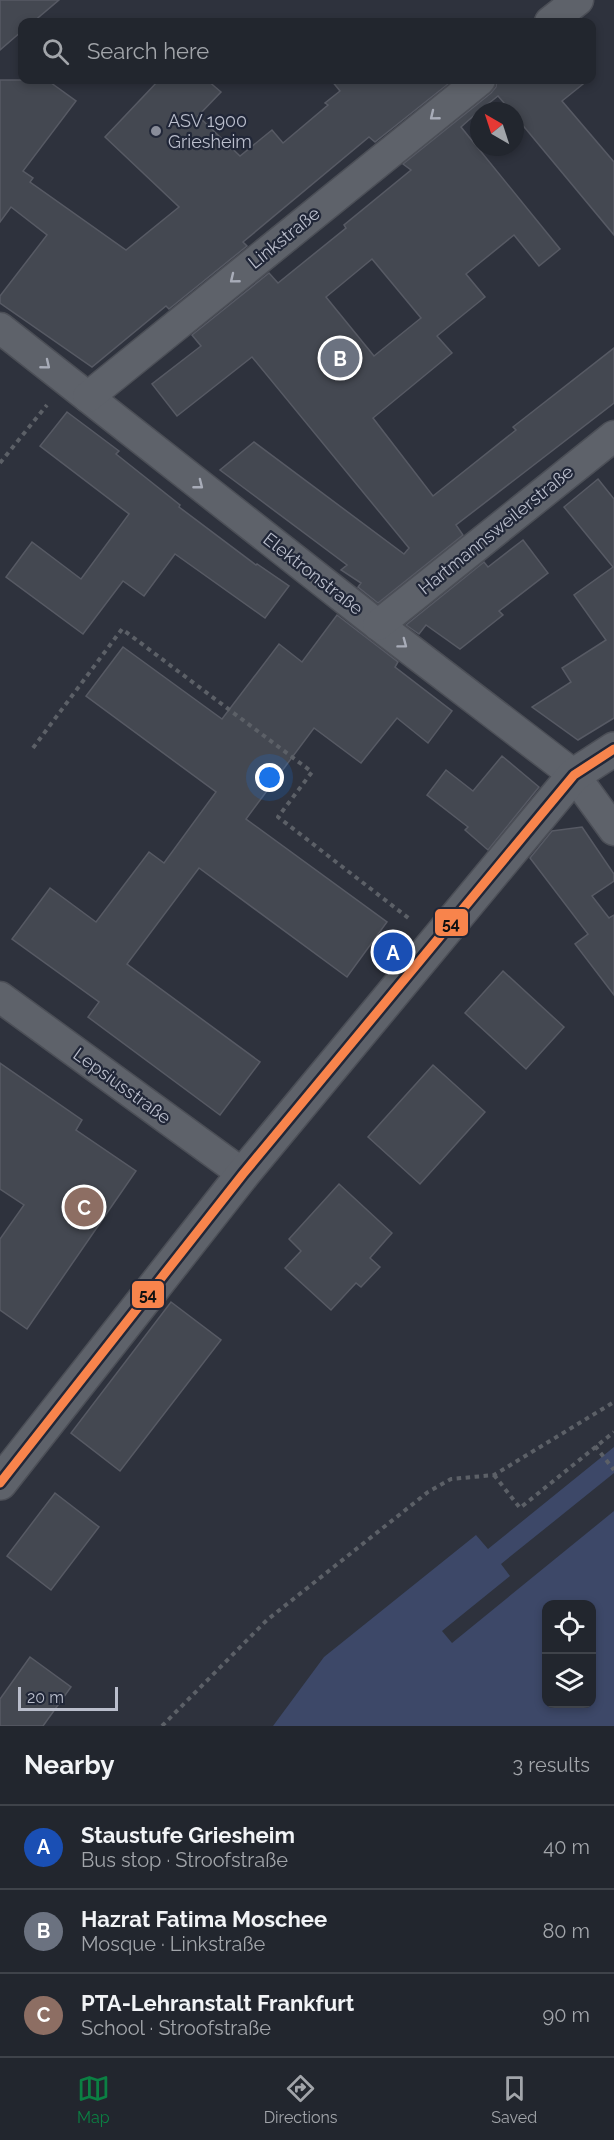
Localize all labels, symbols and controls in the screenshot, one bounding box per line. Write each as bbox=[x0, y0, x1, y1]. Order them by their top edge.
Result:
search box bbox=[18, 18, 596, 84]
icon: search bbox=[39, 35, 72, 68]
text: Search here bbox=[87, 38, 209, 64]
north arrow bbox=[470, 102, 524, 156]
one-way arrow bbox=[430, 109, 441, 120]
place label: ASV 1900 Griesheim bbox=[168, 110, 252, 152]
marker: ASV 1900 Griesheim bbox=[149, 124, 163, 138]
street label: Linkstraße bbox=[244, 202, 324, 273]
one-way arrow bbox=[230, 271, 241, 282]
pin: B bbox=[320, 336, 360, 380]
one-way arrow bbox=[39, 357, 50, 368]
street label: Hartmannsweilerstraße bbox=[414, 460, 578, 599]
one-way arrow bbox=[193, 477, 204, 488]
street label: Elektronstraße bbox=[259, 528, 368, 619]
one-way arrow bbox=[396, 636, 407, 647]
your location bbox=[255, 763, 284, 792]
line badge: 54 bbox=[434, 908, 469, 937]
text: 54 bbox=[442, 914, 460, 933]
pin: A bbox=[374, 930, 412, 974]
street label: Lepsiusstraße bbox=[69, 1043, 175, 1128]
pin: C bbox=[64, 1184, 104, 1230]
line badge: 54 bbox=[131, 1280, 165, 1309]
text: 54 bbox=[139, 1285, 157, 1304]
map controls bbox=[542, 1600, 596, 1708]
button: locate bbox=[542, 1600, 596, 1654]
button: layers bbox=[542, 1654, 596, 1708]
scale bar bbox=[18, 1684, 118, 1712]
text: 20 m bbox=[27, 1688, 64, 1707]
text: Nearby bbox=[24, 1750, 114, 1780]
text: 3 results bbox=[512, 1753, 590, 1777]
text: Staustufe Griesheim bbox=[81, 1822, 295, 1848]
text: A bbox=[37, 1835, 50, 1859]
text: 40 m bbox=[543, 1835, 590, 1859]
text: Bus stop · Stroofstraße bbox=[81, 1848, 288, 1872]
text: Hazrat Fatima Moschee bbox=[81, 1906, 327, 1932]
text: B bbox=[37, 1919, 50, 1943]
text: 80 m bbox=[542, 1919, 590, 1943]
text: Mosque · Linkstraße bbox=[81, 1932, 265, 1956]
text: PTA-Lehranstalt Frankfurt bbox=[81, 1990, 354, 2016]
text: C bbox=[37, 2003, 50, 2027]
text: 90 m bbox=[543, 2003, 590, 2027]
text: School · Stroofstraße bbox=[81, 2016, 271, 2040]
tab: Map bbox=[77, 2072, 110, 2127]
tab: Directions bbox=[264, 2072, 338, 2127]
tab: Saved bbox=[491, 2072, 537, 2127]

